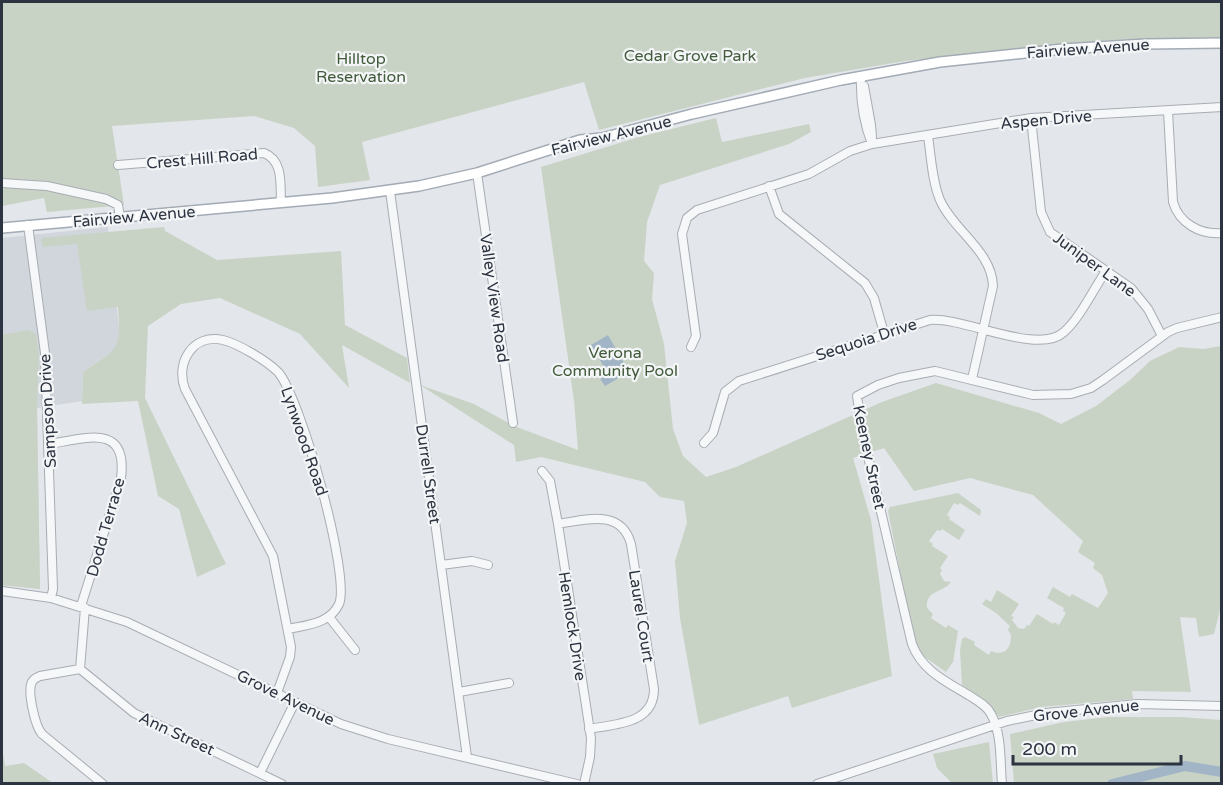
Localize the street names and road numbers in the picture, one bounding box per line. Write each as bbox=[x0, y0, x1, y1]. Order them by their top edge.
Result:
street label: Fairview Avenue bbox=[1026, 35, 1150, 63]
street label: Aspen Drive bbox=[999, 106, 1093, 134]
street label: Fairview Avenue bbox=[549, 111, 673, 161]
street label: Crest Hill Road bbox=[145, 144, 259, 174]
street label: Fairview Avenue bbox=[72, 202, 196, 232]
street label: Juniper Lane bbox=[1049, 228, 1140, 302]
street label: Valley View Road bbox=[475, 232, 513, 364]
street label: Sequoia Drive bbox=[813, 314, 919, 366]
street label: Sampson Drive bbox=[35, 353, 61, 469]
street label: Lynwood Road bbox=[276, 384, 332, 498]
street label: Keeney Street bbox=[848, 403, 890, 511]
street label: Durrell Street bbox=[411, 423, 445, 525]
street label: Dodd Terrace bbox=[82, 475, 130, 579]
street label: Laurel Court bbox=[624, 568, 658, 664]
street label: Hemlock Drive bbox=[554, 570, 591, 682]
street label: Grove Avenue bbox=[233, 666, 338, 730]
street label: Grove Avenue bbox=[1032, 695, 1140, 727]
street label: Ann Street bbox=[136, 708, 218, 760]

